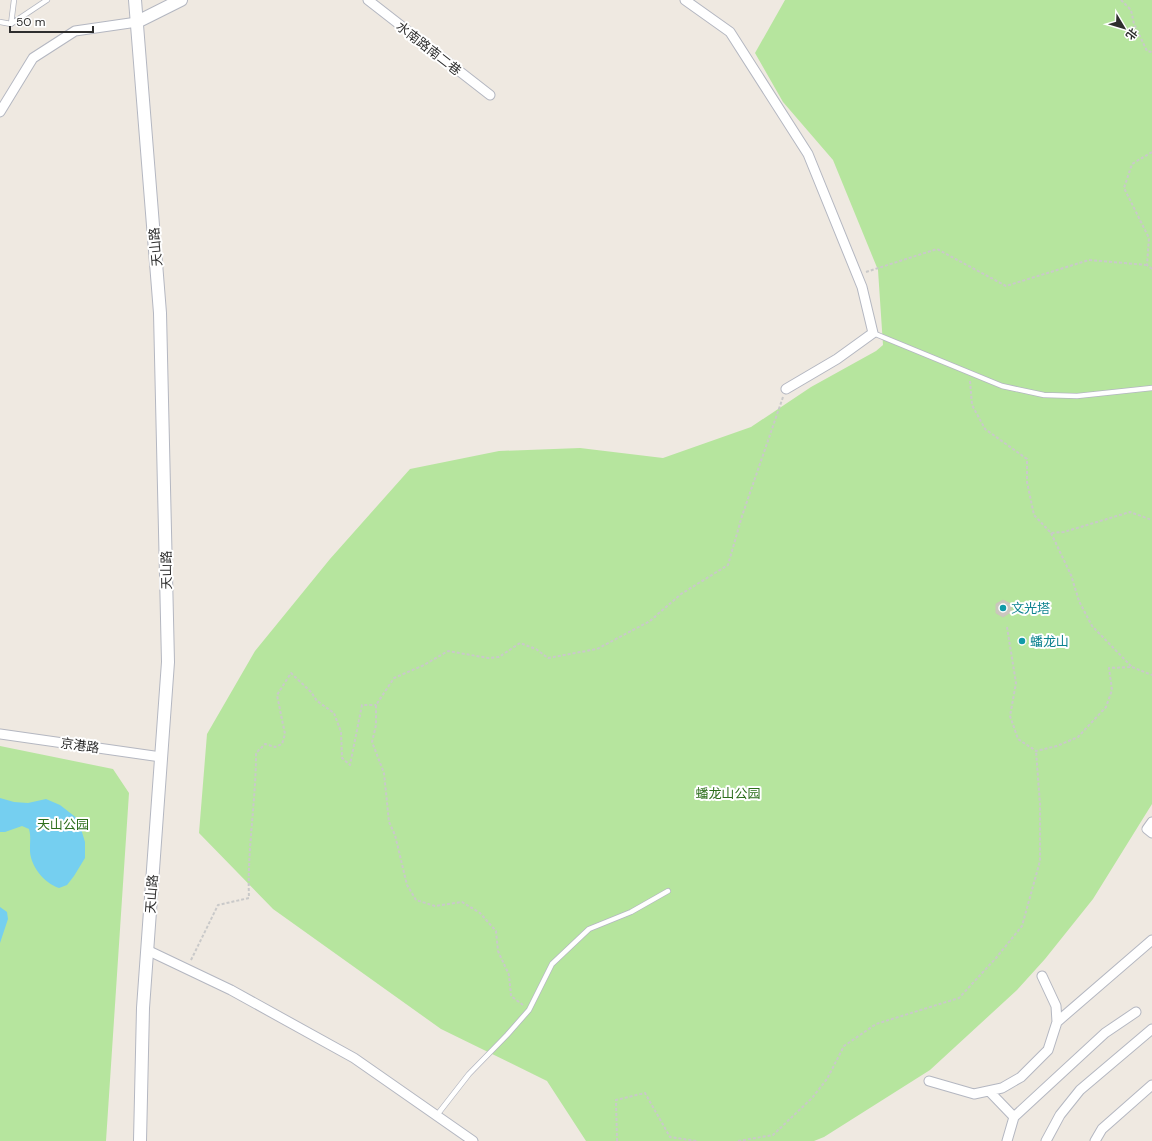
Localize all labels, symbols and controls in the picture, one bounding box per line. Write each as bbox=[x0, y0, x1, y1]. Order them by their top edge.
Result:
scale bar bbox=[10, 8, 93, 34]
north arrow bbox=[1104, 8, 1144, 48]
text: 50 m bbox=[16, 14, 45, 30]
street label: 水南路南二巷 bbox=[393, 18, 465, 79]
text: 北 bbox=[1123, 26, 1141, 43]
street label: 天山路 bbox=[145, 227, 166, 267]
street label: 天山路 bbox=[158, 550, 175, 590]
place label: 文光塔 bbox=[1011, 600, 1050, 617]
marker: 文光塔 bbox=[998, 603, 1008, 613]
place label: 蟠龙山 bbox=[1030, 633, 1069, 650]
marker: 蟠龙山 bbox=[1017, 636, 1027, 646]
street label: 京港路 bbox=[59, 734, 100, 757]
park label: 蟠龙山公园 bbox=[695, 785, 761, 802]
park label: 天山公园 bbox=[37, 816, 89, 833]
street label: 天山路 bbox=[142, 874, 161, 914]

